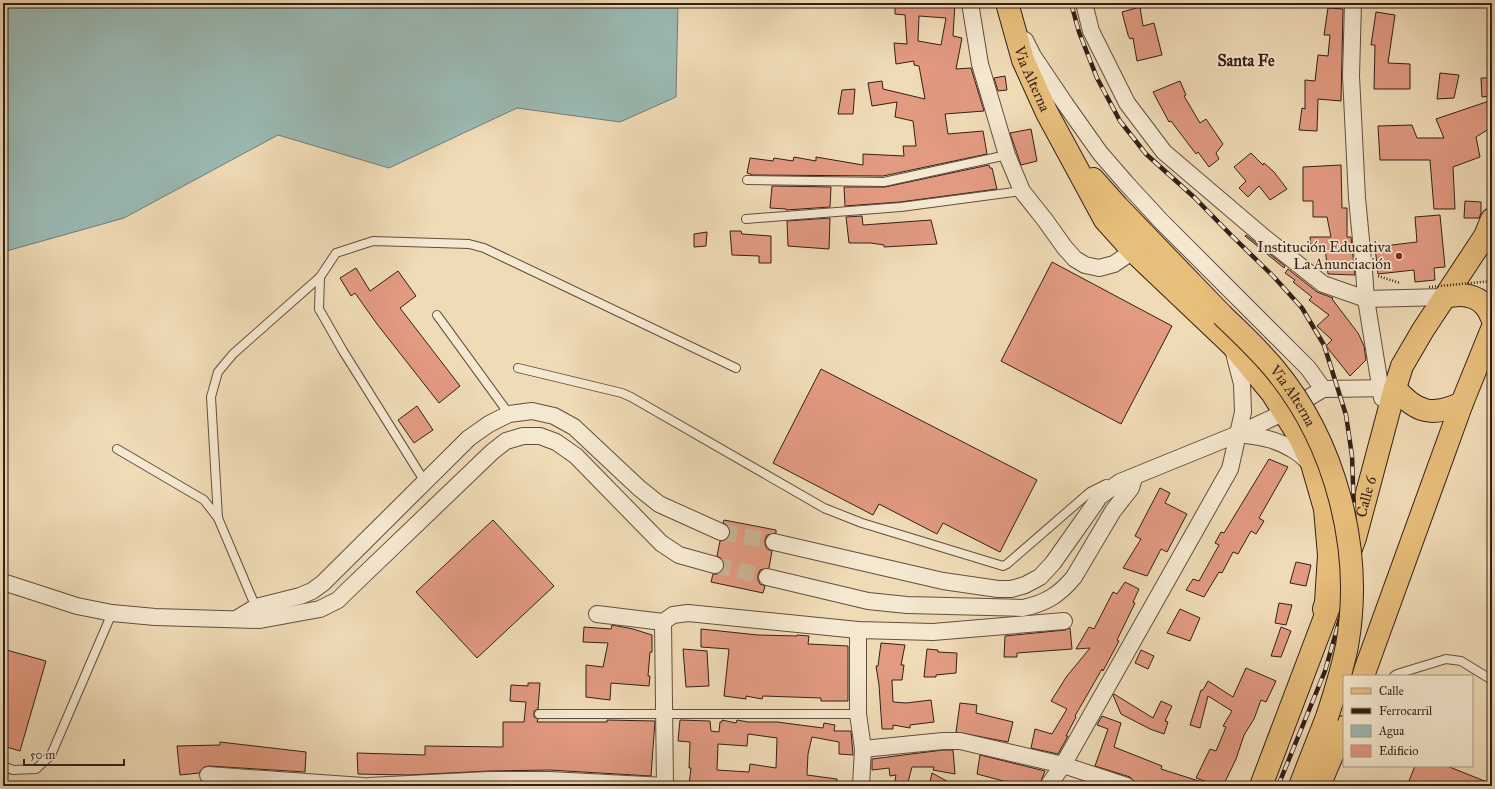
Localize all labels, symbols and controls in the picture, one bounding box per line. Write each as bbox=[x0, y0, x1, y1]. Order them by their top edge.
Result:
street label: Via Alterna bbox=[1010, 43, 1054, 115]
district label: Santa Fe bbox=[1217, 51, 1275, 70]
place label: Institución Educativa La Anunciación bbox=[1257, 238, 1392, 273]
marker: Institución Educativa La Anunciación bbox=[1394, 251, 1404, 261]
street label: Via Alterna bbox=[1266, 361, 1320, 430]
street label: Calle 6 bbox=[1352, 473, 1380, 519]
legend bbox=[1343, 675, 1473, 767]
text: Calle bbox=[1379, 684, 1404, 698]
text: Ferrocarril bbox=[1379, 704, 1433, 718]
text: Agua bbox=[1378, 724, 1405, 739]
scale bar bbox=[24, 741, 124, 767]
text: Edificio bbox=[1379, 744, 1418, 758]
text: 50 m bbox=[30, 748, 55, 762]

